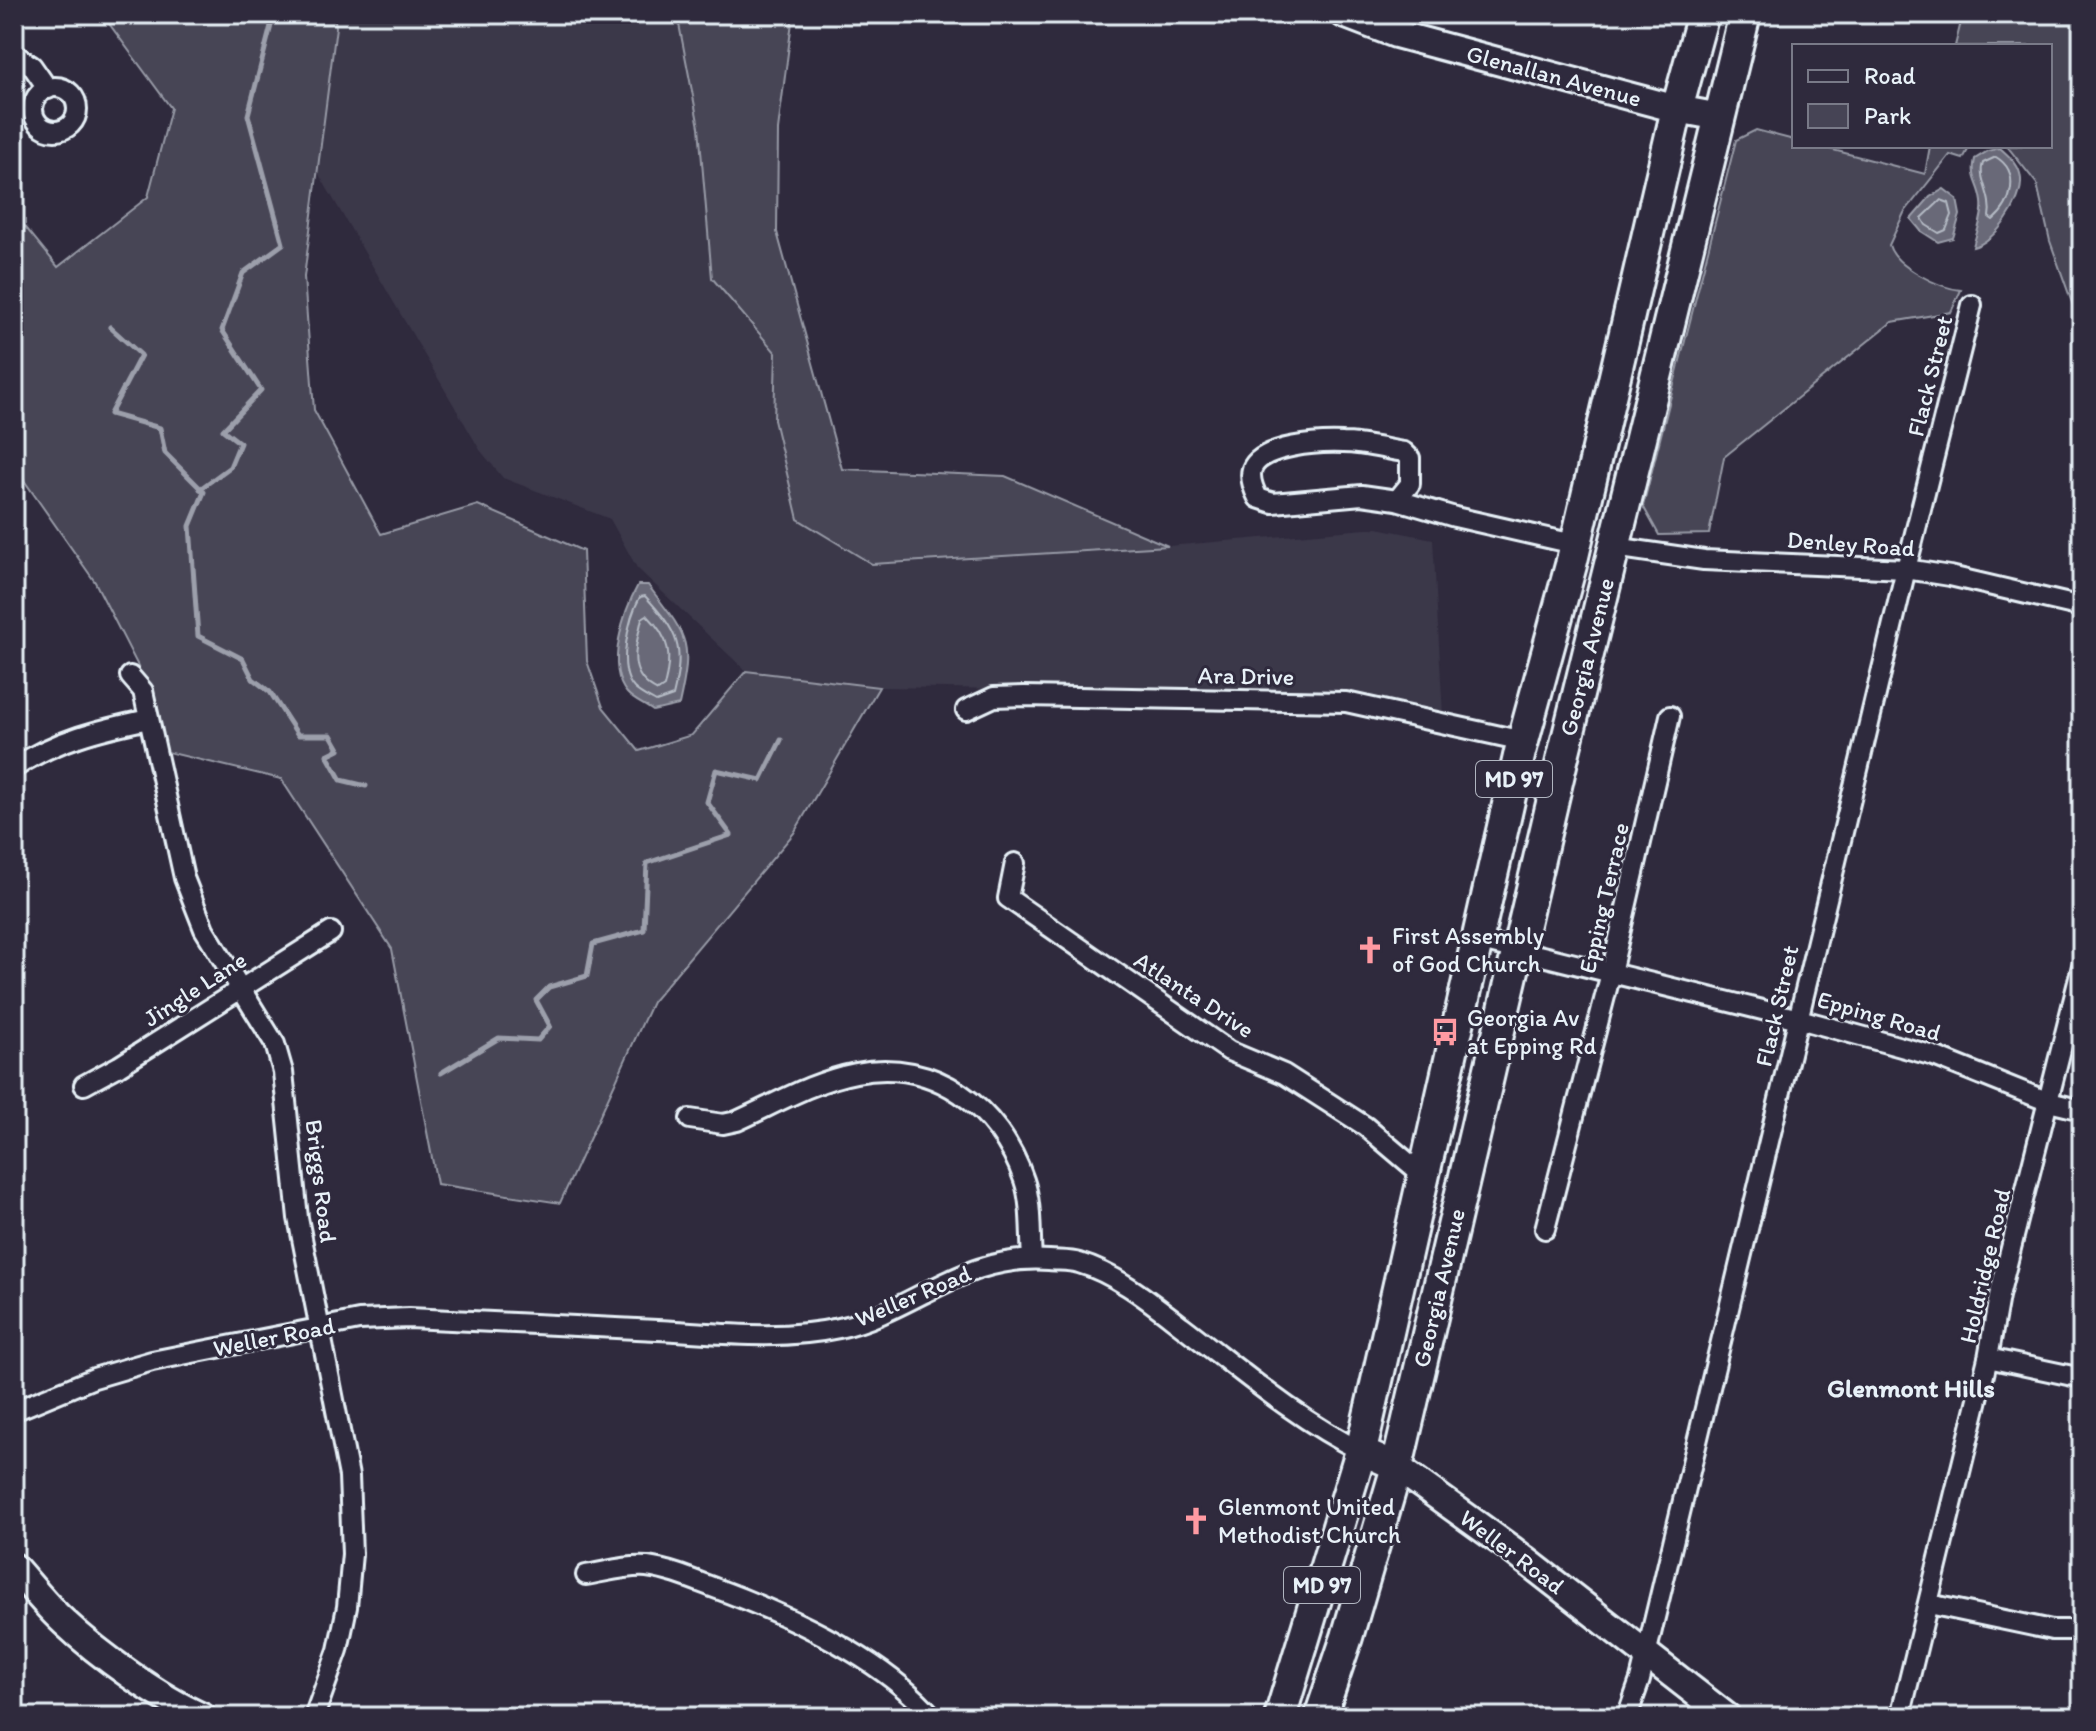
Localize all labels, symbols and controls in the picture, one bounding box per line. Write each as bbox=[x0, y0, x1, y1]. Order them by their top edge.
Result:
street label: Glenallan Avenue bbox=[1464, 38, 1645, 113]
legend bbox=[1792, 44, 2052, 148]
text: Road bbox=[1864, 61, 1916, 90]
text: Park bbox=[1864, 101, 1911, 130]
street label: Flack Street bbox=[1900, 312, 1959, 439]
street label: Denley Road bbox=[1786, 525, 1916, 562]
street label: Georgia Avenue bbox=[1553, 575, 1620, 739]
street label: Ara Drive bbox=[1197, 660, 1295, 691]
road number: MD 97 bbox=[1476, 761, 1552, 797]
street label: Epping Terrace bbox=[1572, 820, 1635, 976]
place label: First Assembly of God Church bbox=[1392, 921, 1545, 978]
church icon: First Assembly of God Church bbox=[1355, 935, 1385, 965]
street label: Flack Street bbox=[1748, 942, 1805, 1069]
street label: Jingle Lane bbox=[138, 945, 252, 1033]
street label: Atlanta Drive bbox=[1129, 945, 1260, 1044]
street label: Epping Road bbox=[1814, 984, 1944, 1047]
place label: Georgia Av at Epping Rd bbox=[1467, 1003, 1596, 1060]
bus stop icon: Georgia Av at Epping Rd bbox=[1430, 1017, 1460, 1047]
street label: Briggs Road bbox=[300, 1118, 343, 1244]
street label: Holdridge Road bbox=[1953, 1186, 2016, 1346]
street label: Georgia Avenue bbox=[1406, 1206, 1471, 1370]
street label: Weller Road bbox=[850, 1258, 975, 1333]
street label: Weller Road bbox=[211, 1310, 337, 1363]
district label: Glenmont Hills bbox=[1827, 1372, 1995, 1404]
place label: Glenmont United Methodist Church bbox=[1218, 1492, 1401, 1549]
street label: Weller Road bbox=[1454, 1503, 1570, 1600]
church icon: Glenmont United Methodist Church bbox=[1181, 1506, 1211, 1536]
road number: MD 97 bbox=[1284, 1567, 1360, 1603]

